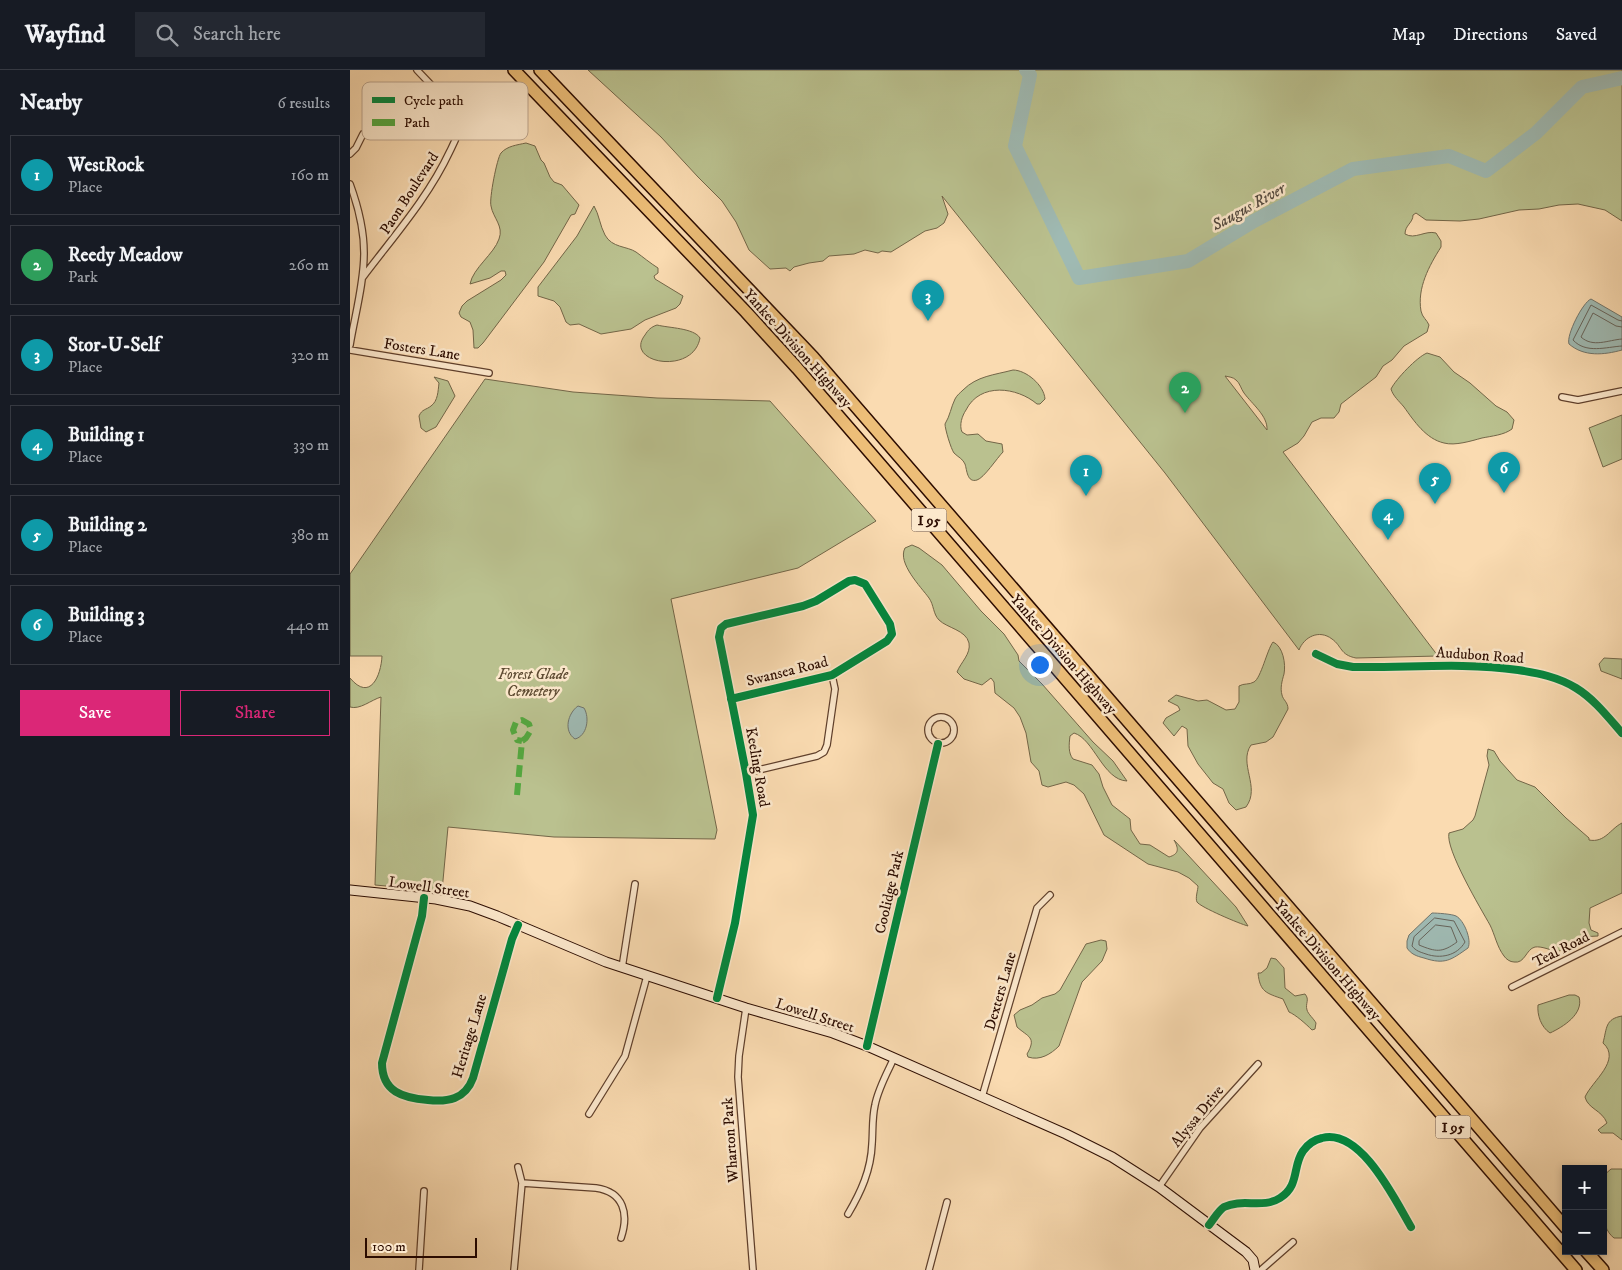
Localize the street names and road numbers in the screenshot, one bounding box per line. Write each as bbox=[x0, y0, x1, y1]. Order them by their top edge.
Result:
street label: Paon Boulevard bbox=[376, 148, 443, 238]
street label: Yankee Division Highway bbox=[739, 285, 856, 412]
street label: Fosters Lane bbox=[382, 334, 461, 365]
road number: I 95 bbox=[912, 508, 946, 532]
street label: Yankee Division Highway bbox=[1006, 590, 1122, 719]
street label: Audubon Road bbox=[1435, 643, 1525, 668]
street label: Swansea Road bbox=[744, 652, 830, 691]
street label: Keeling Road bbox=[741, 726, 774, 809]
street label: Coolidge Park bbox=[871, 848, 908, 936]
street label: Lowell Street bbox=[387, 872, 471, 903]
street label: Yankee Division Highway bbox=[1270, 896, 1386, 1025]
street label: Teal Road bbox=[1530, 927, 1593, 972]
street label: Dexters Lane bbox=[980, 950, 1021, 1033]
street label: Heritage Lane bbox=[448, 992, 491, 1081]
street label: Lowell Street bbox=[773, 994, 857, 1037]
street label: Alyssa Drive bbox=[1167, 1082, 1228, 1151]
street label: Wharton Park bbox=[718, 1096, 743, 1184]
road number: I 95 bbox=[1436, 1116, 1470, 1138]

